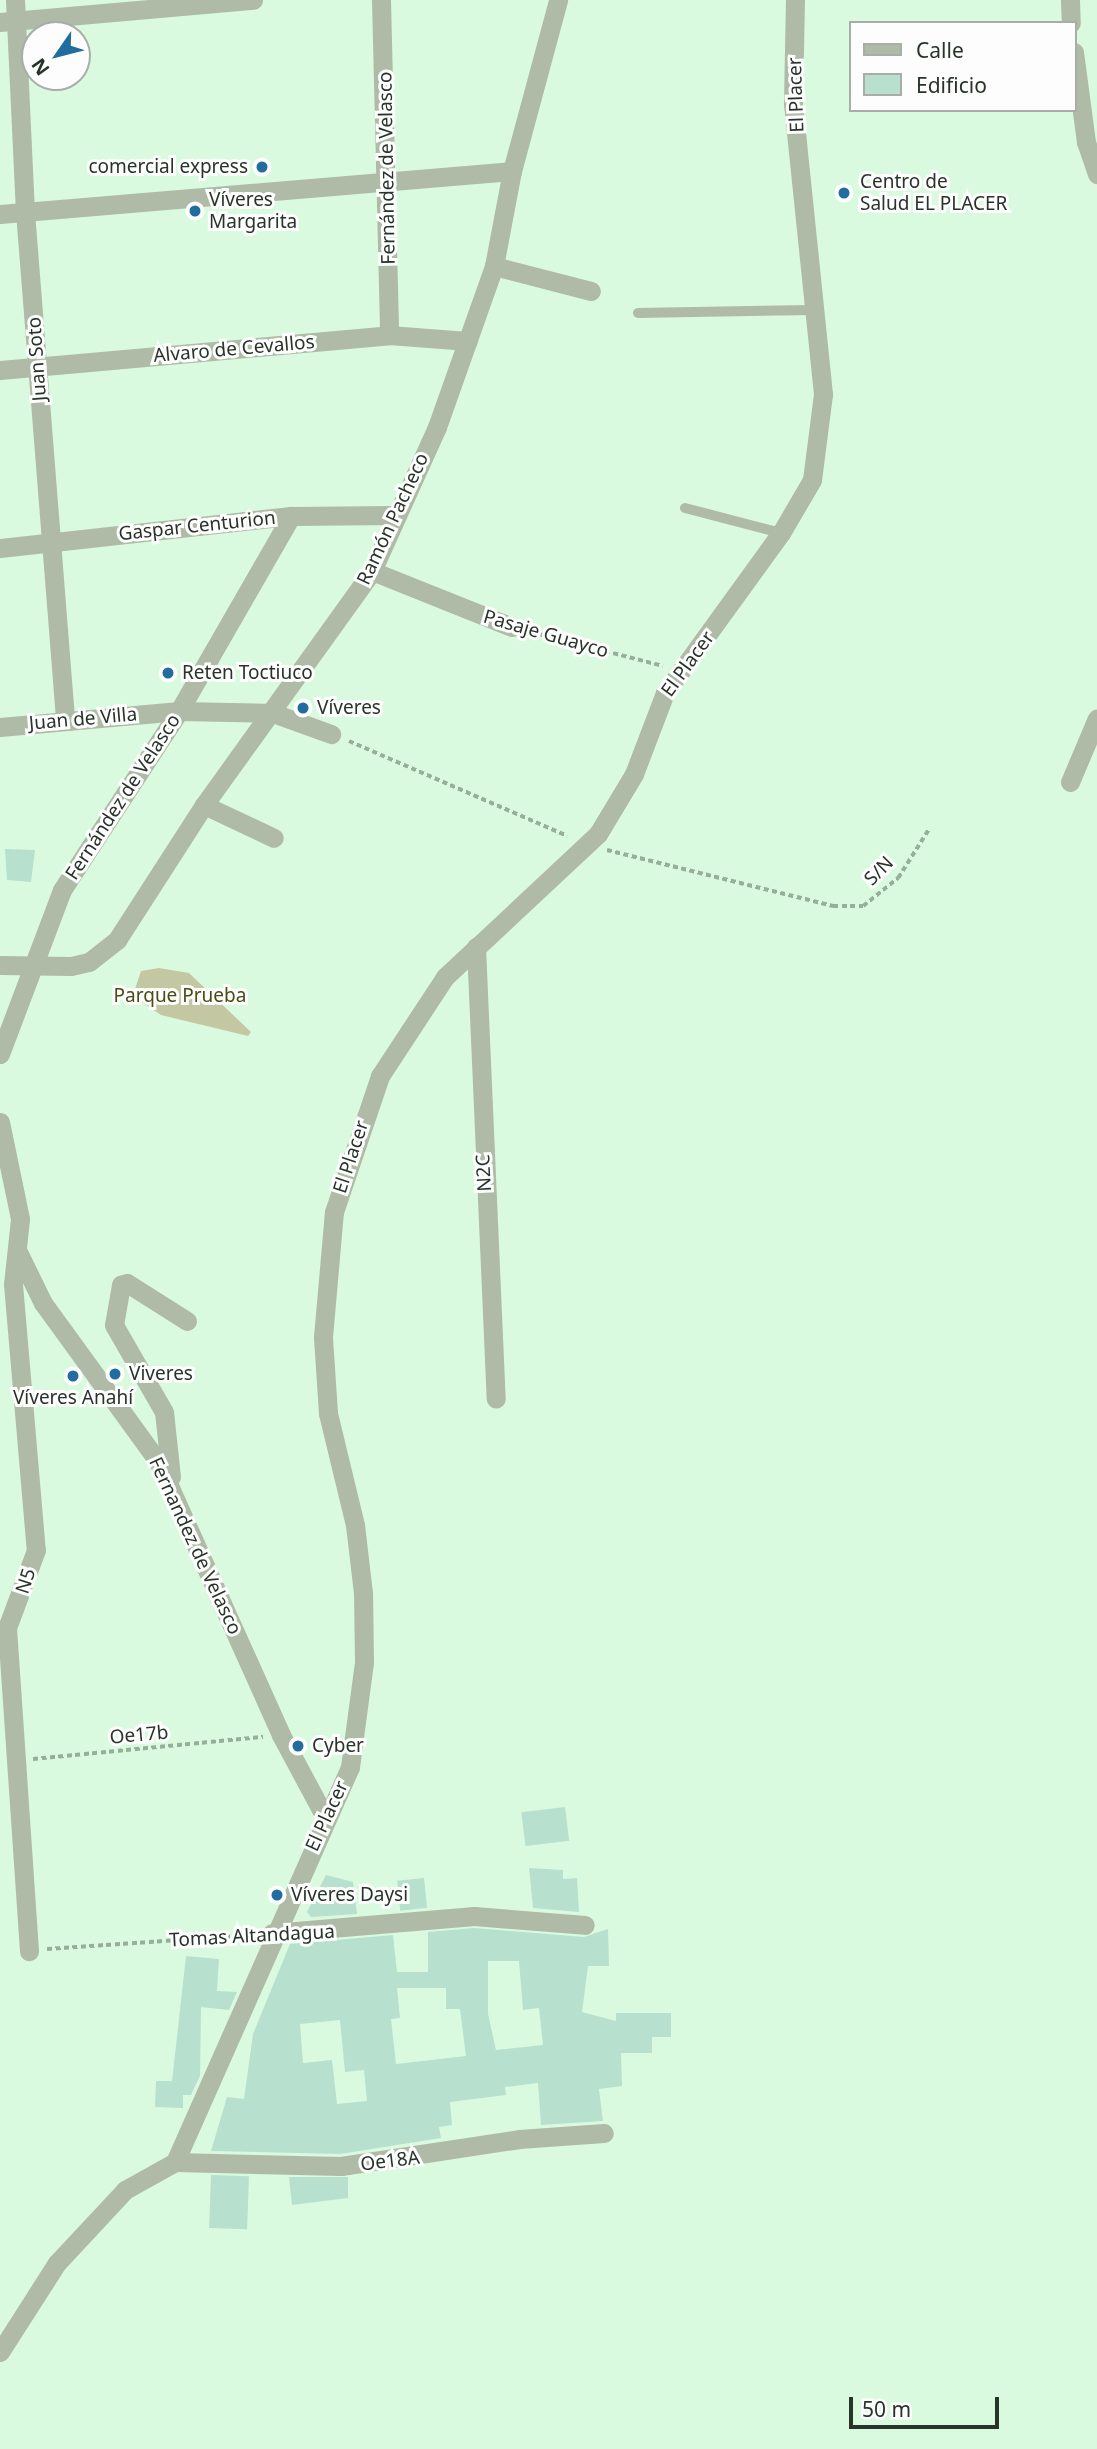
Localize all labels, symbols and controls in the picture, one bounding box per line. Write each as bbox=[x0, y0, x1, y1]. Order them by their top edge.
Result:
north arrow bbox=[21, 21, 91, 91]
legend bbox=[848, 21, 1076, 112]
text: Calle bbox=[916, 36, 964, 64]
text: N bbox=[25, 53, 56, 81]
street label: El Placer bbox=[783, 57, 809, 133]
street label: Fernández de Velasco bbox=[374, 71, 400, 265]
text: Edificio bbox=[916, 71, 987, 99]
place label: comercial express bbox=[88, 156, 248, 178]
marker: comercial express bbox=[254, 159, 270, 175]
place label: Centro de Salud EL PLACER bbox=[860, 171, 1007, 215]
marker: Centro de Salud EL PLACER bbox=[834, 183, 854, 203]
place label: Víveres Margarita bbox=[209, 189, 297, 233]
marker: Víveres Margarita bbox=[187, 203, 203, 219]
street label: Juan Soto bbox=[23, 316, 51, 402]
street label: Alvaro de Cevallos bbox=[152, 331, 316, 367]
street label: Ramón Pacheco bbox=[353, 449, 433, 589]
street label: Gaspar Centurion bbox=[117, 506, 277, 546]
street label: Pasaje Guayco bbox=[481, 605, 611, 663]
street label: El Placer bbox=[657, 627, 719, 701]
place label: Reten Toctiuco bbox=[182, 662, 313, 684]
marker: Reten Toctiuco bbox=[160, 665, 176, 681]
place label: Víveres bbox=[317, 697, 381, 719]
marker: Víveres bbox=[295, 700, 311, 716]
street label: Juan de Villa bbox=[28, 703, 138, 735]
street label: Fernández de Velasco bbox=[61, 710, 185, 884]
street label: S/N bbox=[860, 852, 898, 890]
park label: Parque Prueba bbox=[114, 985, 246, 1007]
street label: El Placer bbox=[329, 1118, 373, 1196]
street label: N2C bbox=[472, 1154, 496, 1192]
place label: Viveres bbox=[129, 1363, 193, 1385]
marker: Viveres bbox=[107, 1366, 123, 1382]
marker: Víveres Anahí bbox=[65, 1368, 81, 1384]
place label: Víveres Anahí bbox=[13, 1387, 133, 1409]
street label: Fernandez de Velasco bbox=[144, 1454, 246, 1638]
street label: N5 bbox=[11, 1565, 41, 1597]
street label: Oe17b bbox=[109, 1721, 169, 1749]
place label: Cyber bbox=[312, 1735, 364, 1757]
marker: Cyber bbox=[290, 1738, 306, 1754]
street label: El Placer bbox=[301, 1777, 353, 1855]
place label: Víveres Daysi bbox=[291, 1884, 408, 1906]
marker: Víveres Daysi bbox=[269, 1887, 285, 1903]
street label: Tomas Altandagua bbox=[169, 1920, 335, 1952]
street label: Oe18A bbox=[359, 2146, 421, 2176]
scale bar bbox=[852, 2382, 1002, 2426]
text: 50 m bbox=[862, 2395, 911, 2423]

